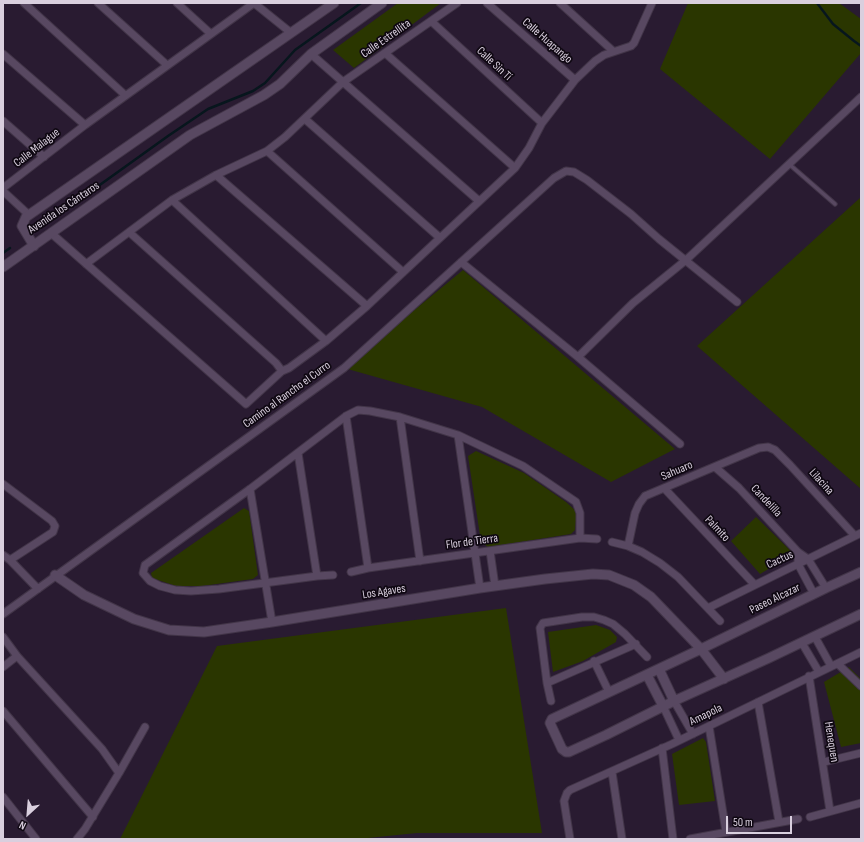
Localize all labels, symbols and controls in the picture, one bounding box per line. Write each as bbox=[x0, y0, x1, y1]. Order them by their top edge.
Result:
street label: Calle Huapango bbox=[519, 15, 575, 67]
street label: Calle Estrellita bbox=[358, 17, 414, 61]
street label: Calle Sin Tí bbox=[473, 44, 515, 84]
street label: Calle Malague bbox=[11, 126, 63, 170]
street label: Avenida los Cántaros bbox=[26, 179, 102, 237]
street label: Camino al Rancho el Curro bbox=[241, 359, 333, 431]
street label: Sahuaro bbox=[659, 458, 695, 484]
street label: Lilacina bbox=[806, 466, 836, 498]
street label: Candelilla bbox=[747, 482, 785, 520]
street label: Palmito bbox=[701, 513, 733, 545]
street label: Flor de Tierra bbox=[445, 531, 499, 553]
street label: Cactus bbox=[764, 548, 796, 572]
street label: Los Agaves bbox=[361, 581, 407, 603]
street label: Paseo Alcazar bbox=[747, 581, 803, 617]
street label: Amapola bbox=[687, 701, 725, 729]
street label: Henequen bbox=[821, 721, 841, 763]
north arrow bbox=[8, 794, 48, 834]
scale bar bbox=[728, 808, 794, 834]
text: 50 m bbox=[733, 815, 753, 830]
text: N bbox=[17, 818, 28, 832]

